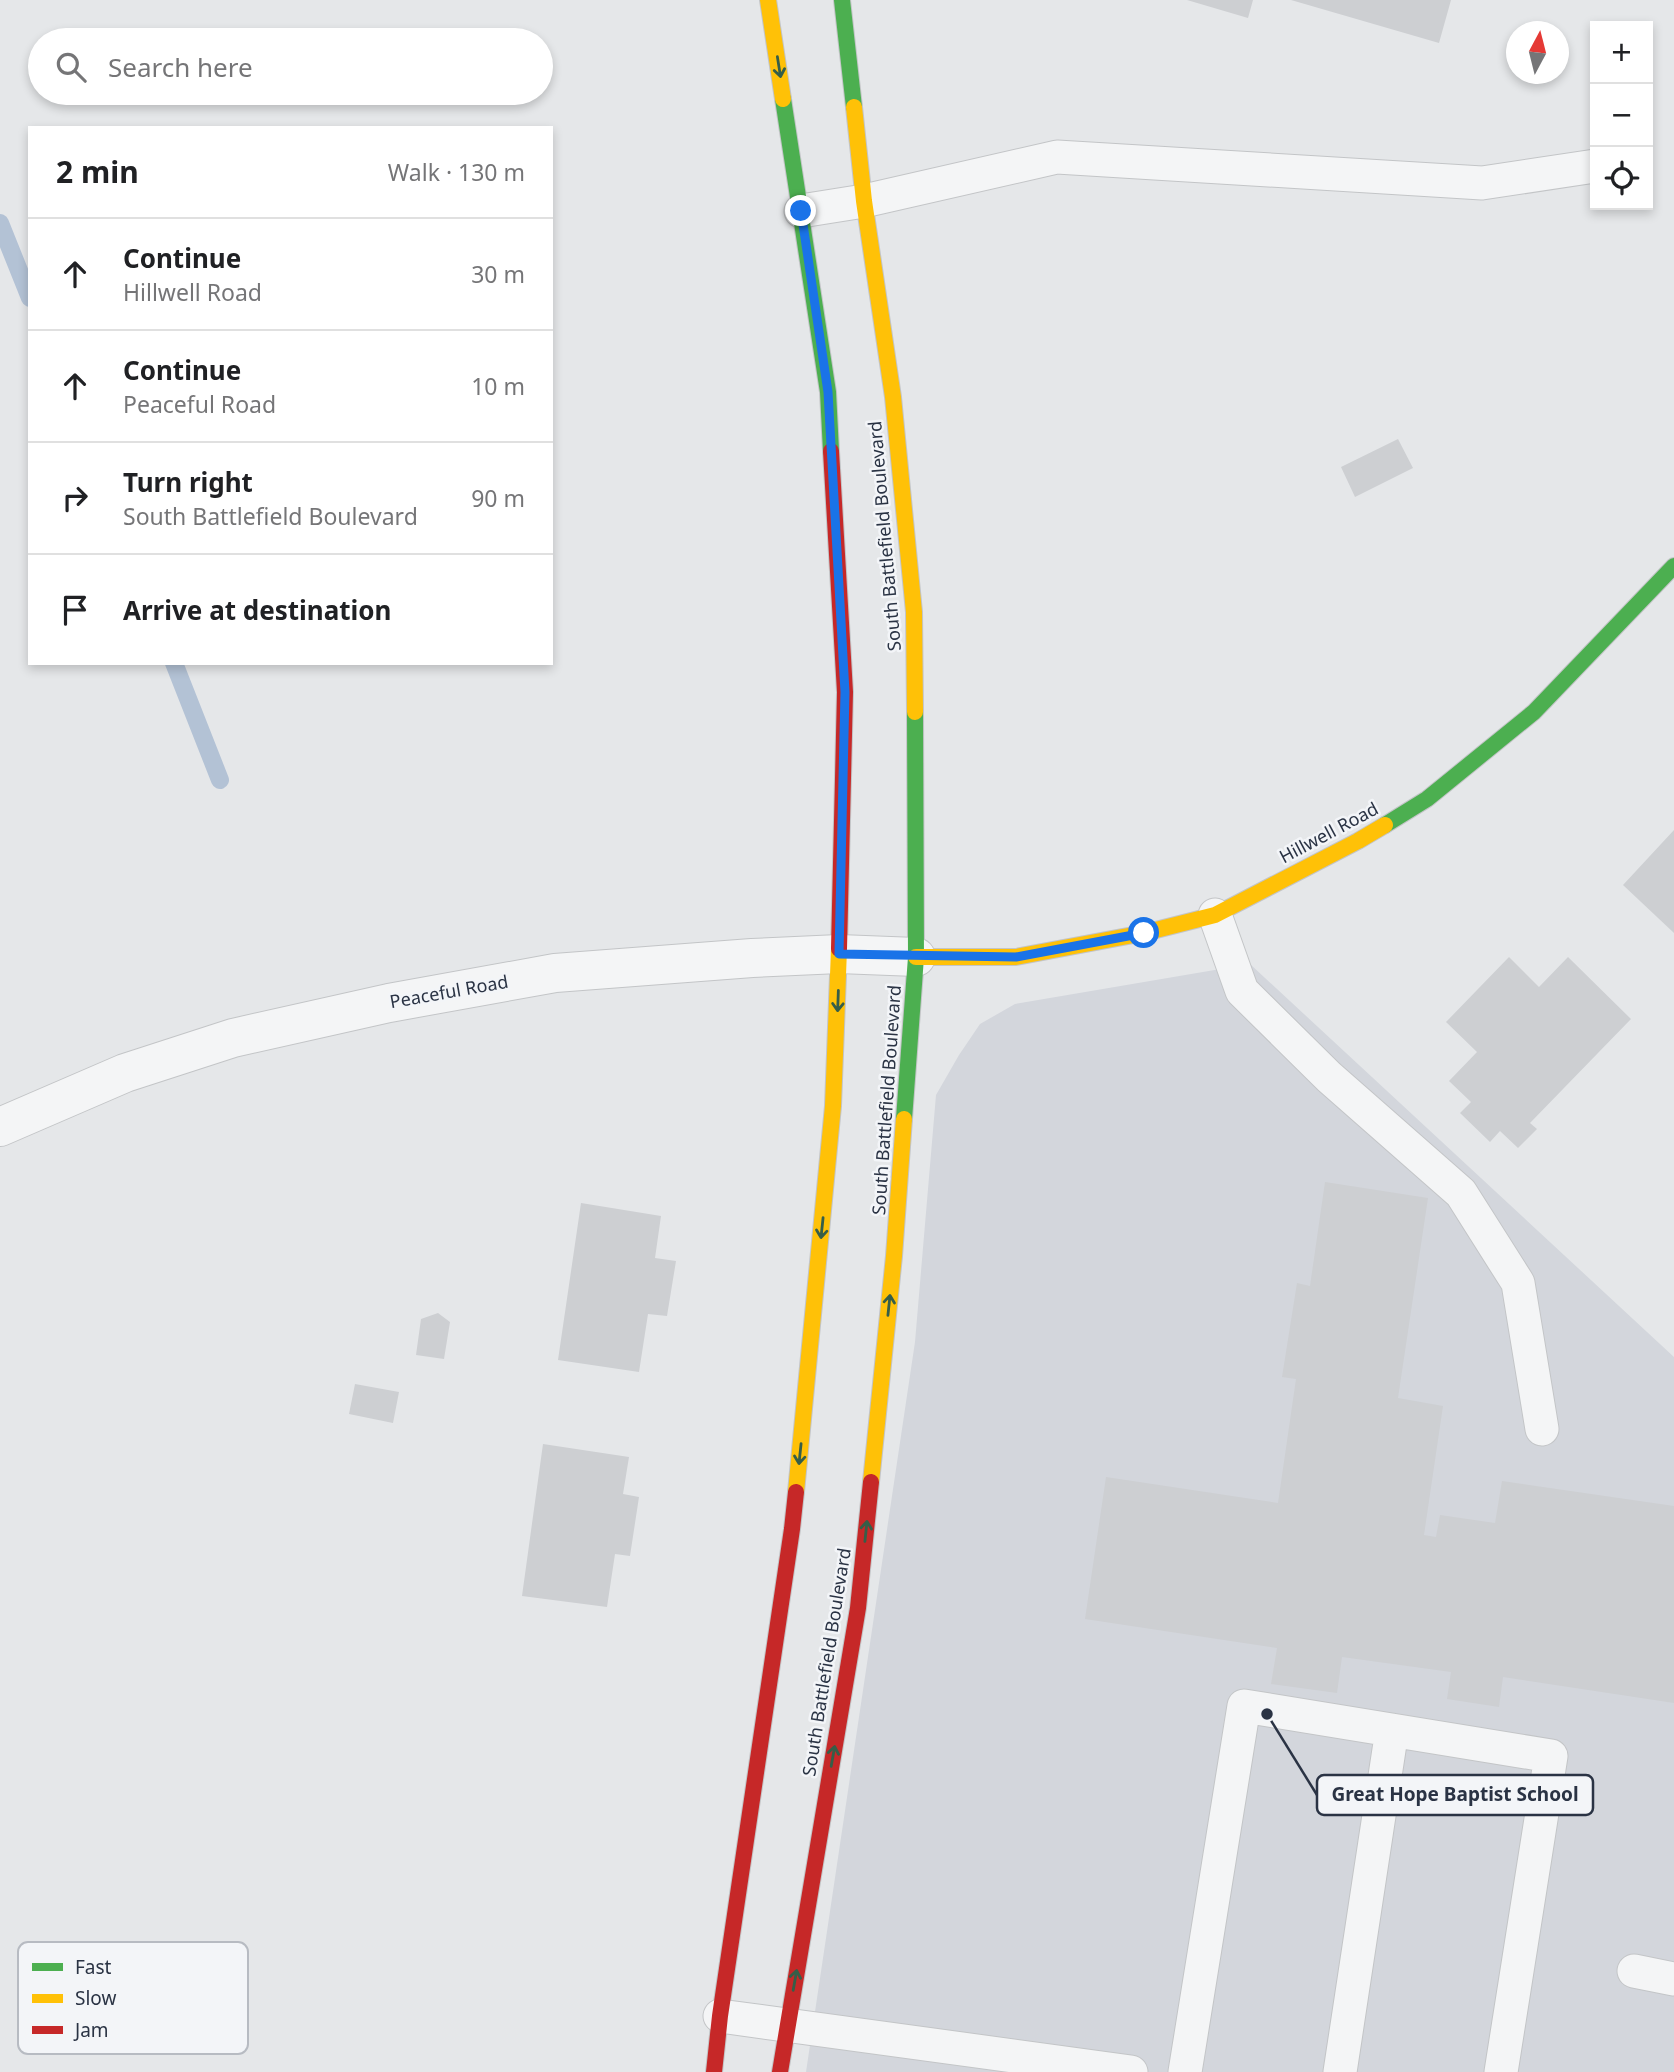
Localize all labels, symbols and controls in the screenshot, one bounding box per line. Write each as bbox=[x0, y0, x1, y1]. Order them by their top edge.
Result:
north arrow bbox=[1506, 21, 1569, 84]
map controls bbox=[1590, 21, 1653, 210]
button: + bbox=[1590, 21, 1653, 84]
search box bbox=[28, 28, 553, 105]
icon: search bbox=[52, 48, 90, 86]
text: Search here bbox=[108, 49, 253, 85]
one-way arrow bbox=[773, 56, 786, 78]
button: − bbox=[1590, 84, 1653, 147]
button: locate bbox=[1590, 147, 1653, 210]
text: 2 min bbox=[56, 151, 139, 192]
text: Walk · 130 m bbox=[388, 156, 525, 188]
route end bbox=[785, 195, 816, 226]
text: Continue bbox=[123, 240, 241, 276]
icon: ahead bbox=[56, 255, 94, 293]
text: 30 m bbox=[471, 258, 525, 290]
text: Hillwell Road bbox=[123, 276, 262, 308]
text: Continue bbox=[123, 352, 241, 388]
icon: ahead bbox=[56, 367, 94, 405]
text: 10 m bbox=[471, 370, 525, 402]
text: Peaceful Road bbox=[123, 388, 276, 420]
street label: South Battlefield Boulevard bbox=[862, 420, 906, 652]
text: Turn right bbox=[123, 464, 253, 500]
icon: right bbox=[56, 479, 94, 517]
text: 90 m bbox=[471, 482, 525, 514]
text: South Battlefield Boulevard bbox=[123, 500, 418, 532]
icon: arrive bbox=[56, 591, 94, 629]
text: Arrive at destination bbox=[123, 592, 392, 628]
street label: Hillwell Road bbox=[1275, 796, 1382, 868]
route start bbox=[1128, 917, 1159, 948]
street label: Peaceful Road bbox=[388, 969, 510, 1013]
street label: South Battlefield Boulevard bbox=[866, 984, 906, 1216]
one-way arrow bbox=[831, 989, 844, 1012]
one-way arrow bbox=[815, 1216, 828, 1239]
one-way arrow bbox=[883, 1294, 896, 1317]
one-way arrow bbox=[793, 1443, 806, 1465]
one-way arrow bbox=[859, 1520, 872, 1543]
street label: South Battlefield Boulevard bbox=[796, 1546, 856, 1778]
one-way arrow bbox=[827, 1745, 840, 1768]
callout: Great Hope Baptist School bbox=[1317, 1775, 1593, 1815]
text: Great Hope Baptist School bbox=[1331, 1781, 1579, 1807]
legend bbox=[18, 1942, 248, 2054]
text: Fast bbox=[75, 1954, 112, 1980]
one-way arrow bbox=[789, 1969, 802, 1992]
text: Slow bbox=[75, 1985, 116, 2011]
text: Jam bbox=[73, 2017, 109, 2043]

